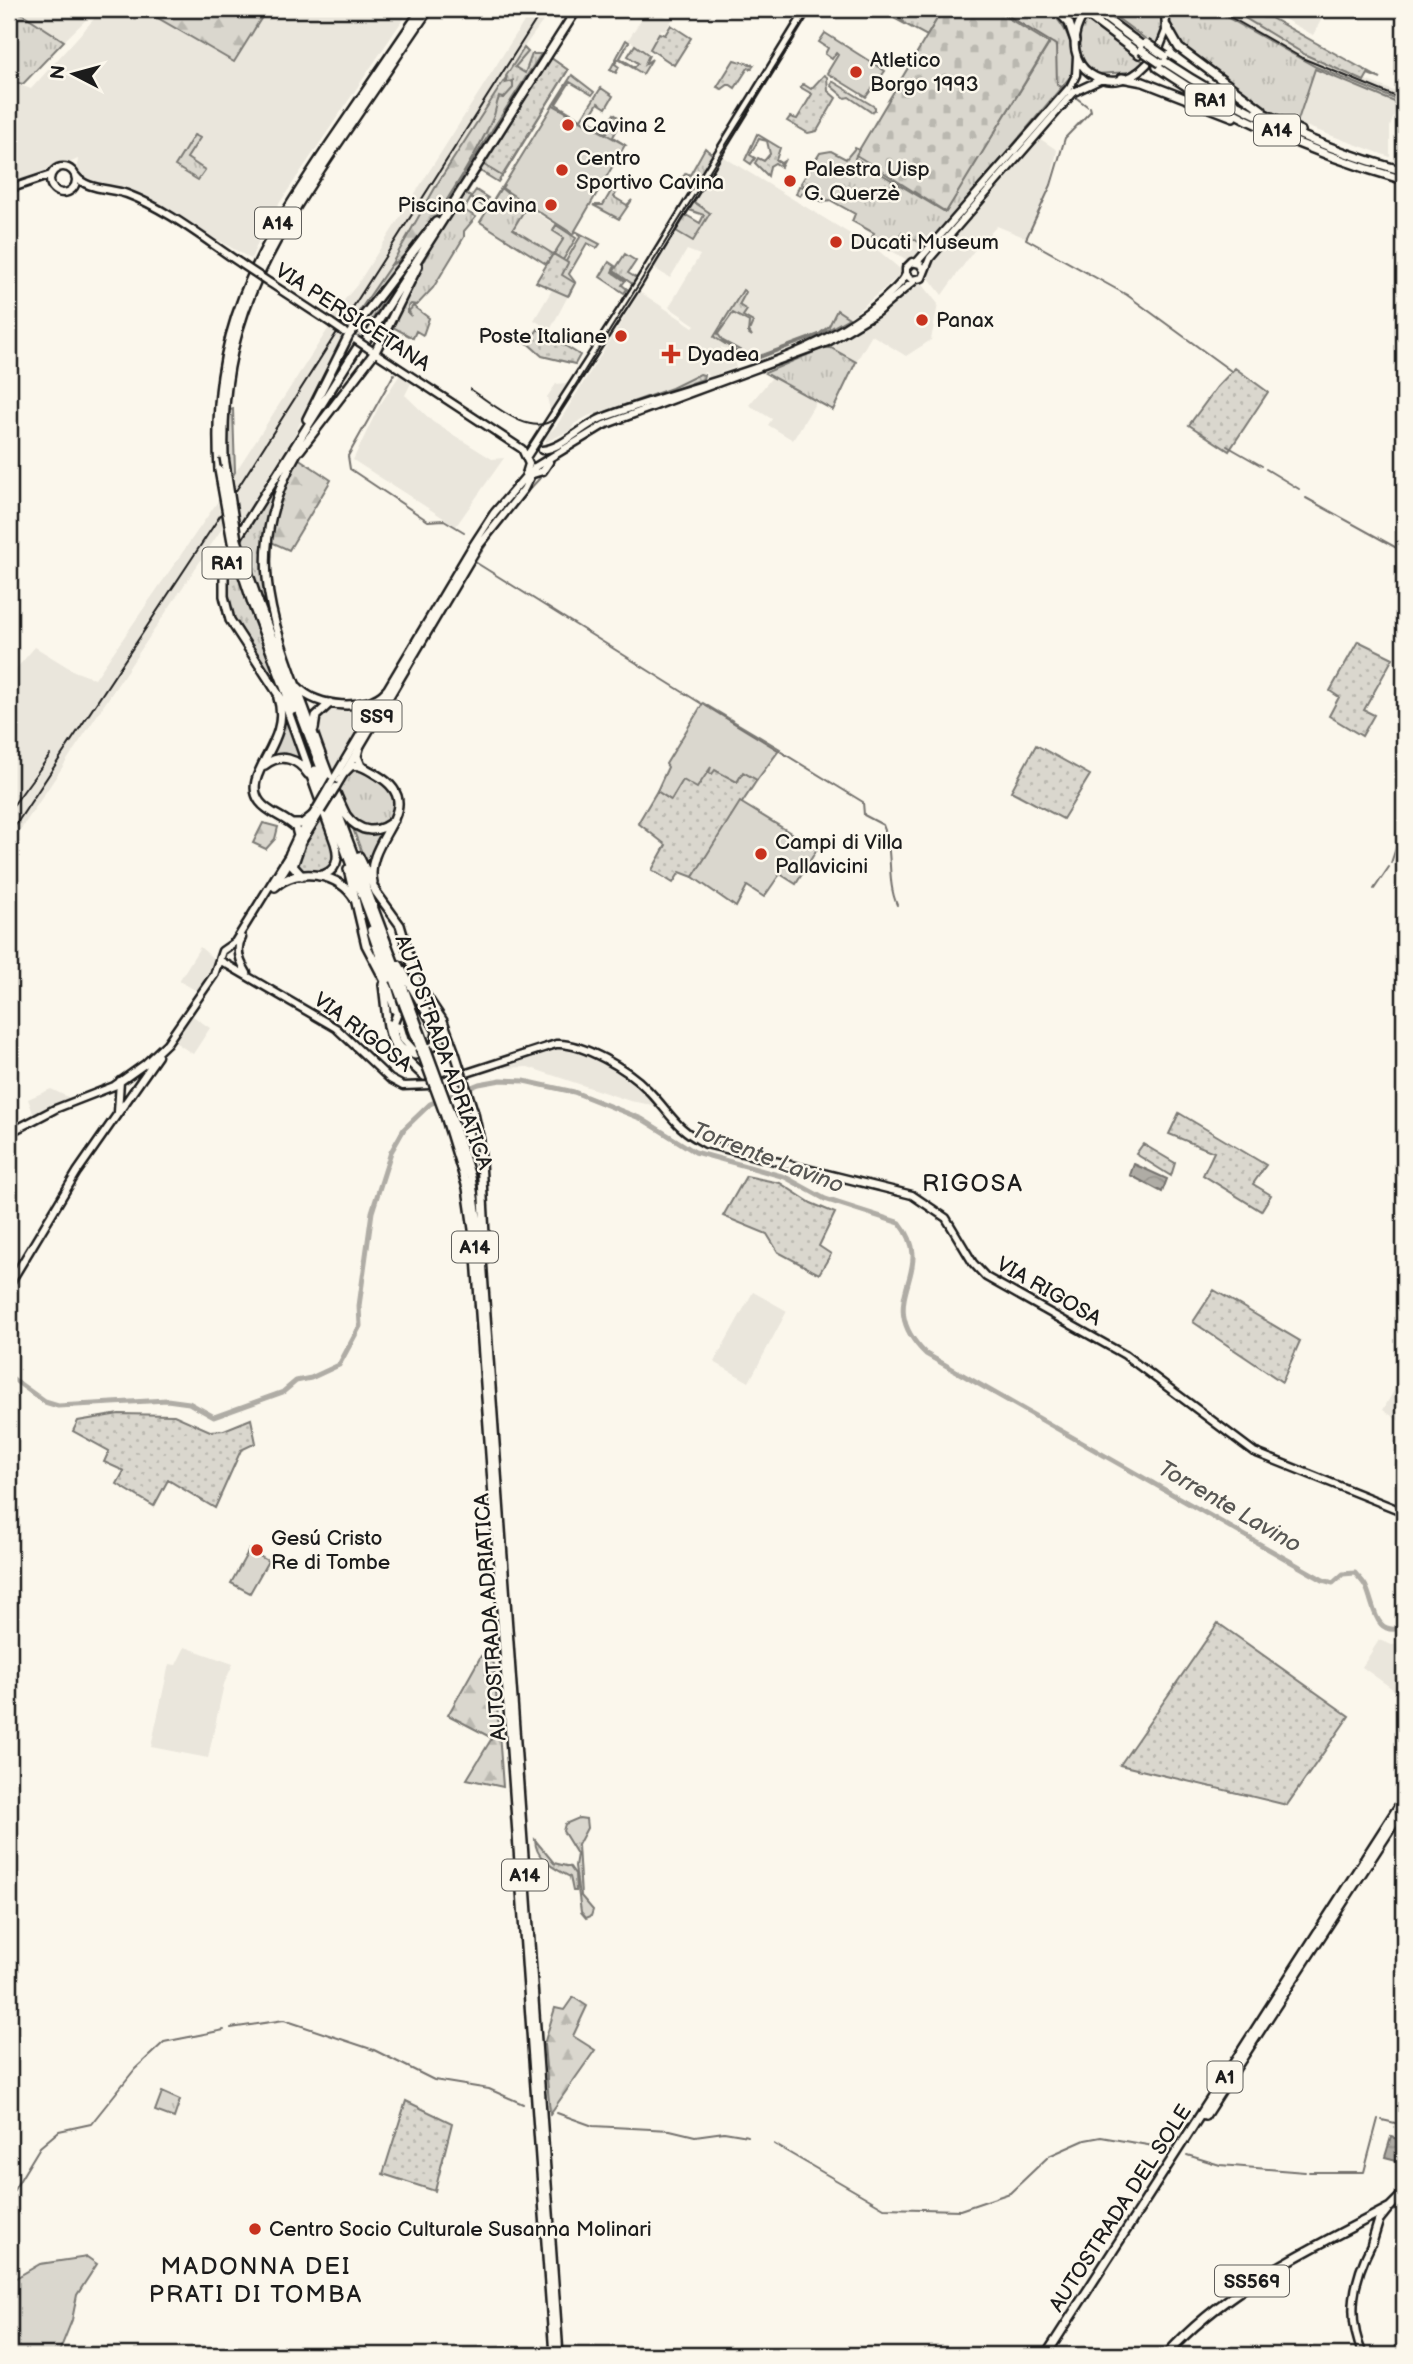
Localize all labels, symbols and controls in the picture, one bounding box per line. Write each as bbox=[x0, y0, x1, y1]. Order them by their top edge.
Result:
north arrow bbox=[38, 38, 108, 108]
place label: Atletico Borgo 1993 bbox=[870, 48, 979, 97]
text: N bbox=[46, 64, 71, 81]
marker: Atletico Borgo 1993 bbox=[848, 64, 864, 80]
road number: RA1 bbox=[1186, 85, 1234, 116]
place label: Cavina 2 bbox=[582, 113, 666, 138]
road number: A14 bbox=[1254, 114, 1300, 146]
marker: Cavina 2 bbox=[560, 117, 576, 133]
place label: Centro Sportivo Cavina bbox=[576, 146, 724, 195]
place label: Palestra Uisp G. Querzè bbox=[804, 157, 930, 206]
marker: Centro Sportivo Cavina bbox=[554, 162, 570, 178]
marker: Palestra Uisp G. Querzè bbox=[782, 173, 798, 189]
place label: Piscina Cavina bbox=[397, 193, 537, 218]
marker: Piscina Cavina bbox=[543, 197, 559, 213]
road number: A14 bbox=[255, 208, 301, 238]
place label: Ducati Museum bbox=[850, 230, 999, 255]
marker: Ducati Museum bbox=[828, 234, 844, 250]
street label: VIA PERSICETANA bbox=[270, 258, 435, 377]
place label: Panax bbox=[936, 308, 994, 333]
marker: Panax bbox=[914, 312, 930, 328]
place label: Poste Italiane bbox=[478, 324, 607, 349]
marker: Poste Italiane bbox=[613, 328, 629, 344]
place label: Dyadea bbox=[687, 342, 760, 367]
marker: Dyadea bbox=[661, 344, 681, 364]
road number: RA1 bbox=[202, 548, 252, 578]
road number: SS9 bbox=[352, 701, 402, 732]
place label: Campi di Villa Pallavicini bbox=[775, 830, 903, 879]
marker: Campi di Villa Pallavicini bbox=[753, 846, 769, 862]
street label: AUTOSTRADA ADRIATICA bbox=[389, 931, 498, 1173]
street label: VIA RIGOSA bbox=[309, 987, 417, 1078]
water label: Torrente Lavino bbox=[688, 1116, 848, 1200]
district label: RIGOSA bbox=[922, 1169, 1024, 1198]
road number: A14 bbox=[452, 1232, 498, 1262]
street label: VIA RIGOSA bbox=[992, 1251, 1106, 1331]
water label: Torrente Lavino bbox=[1153, 1455, 1306, 1559]
street label: AUTOSTRADA ADRIATICA bbox=[469, 1492, 512, 1742]
place label: Gesú Cristo Re di Tombe bbox=[271, 1526, 390, 1575]
marker: Gesú Cristo Re di Tombe bbox=[249, 1542, 265, 1558]
road number: A14 bbox=[502, 1859, 548, 1890]
road number: A1 bbox=[1208, 2062, 1242, 2092]
street label: AUTOSTRADA DEL SOLE bbox=[1044, 2100, 1197, 2317]
place label: Centro Socio Culturale Susanna Molinari bbox=[269, 2217, 652, 2242]
marker: Centro Socio Culturale Susanna Molinari bbox=[247, 2221, 263, 2237]
district label: MADONNA DEI PRATI DI TOMBA bbox=[149, 2252, 363, 2309]
road number: SS569 bbox=[1215, 2266, 1289, 2296]

